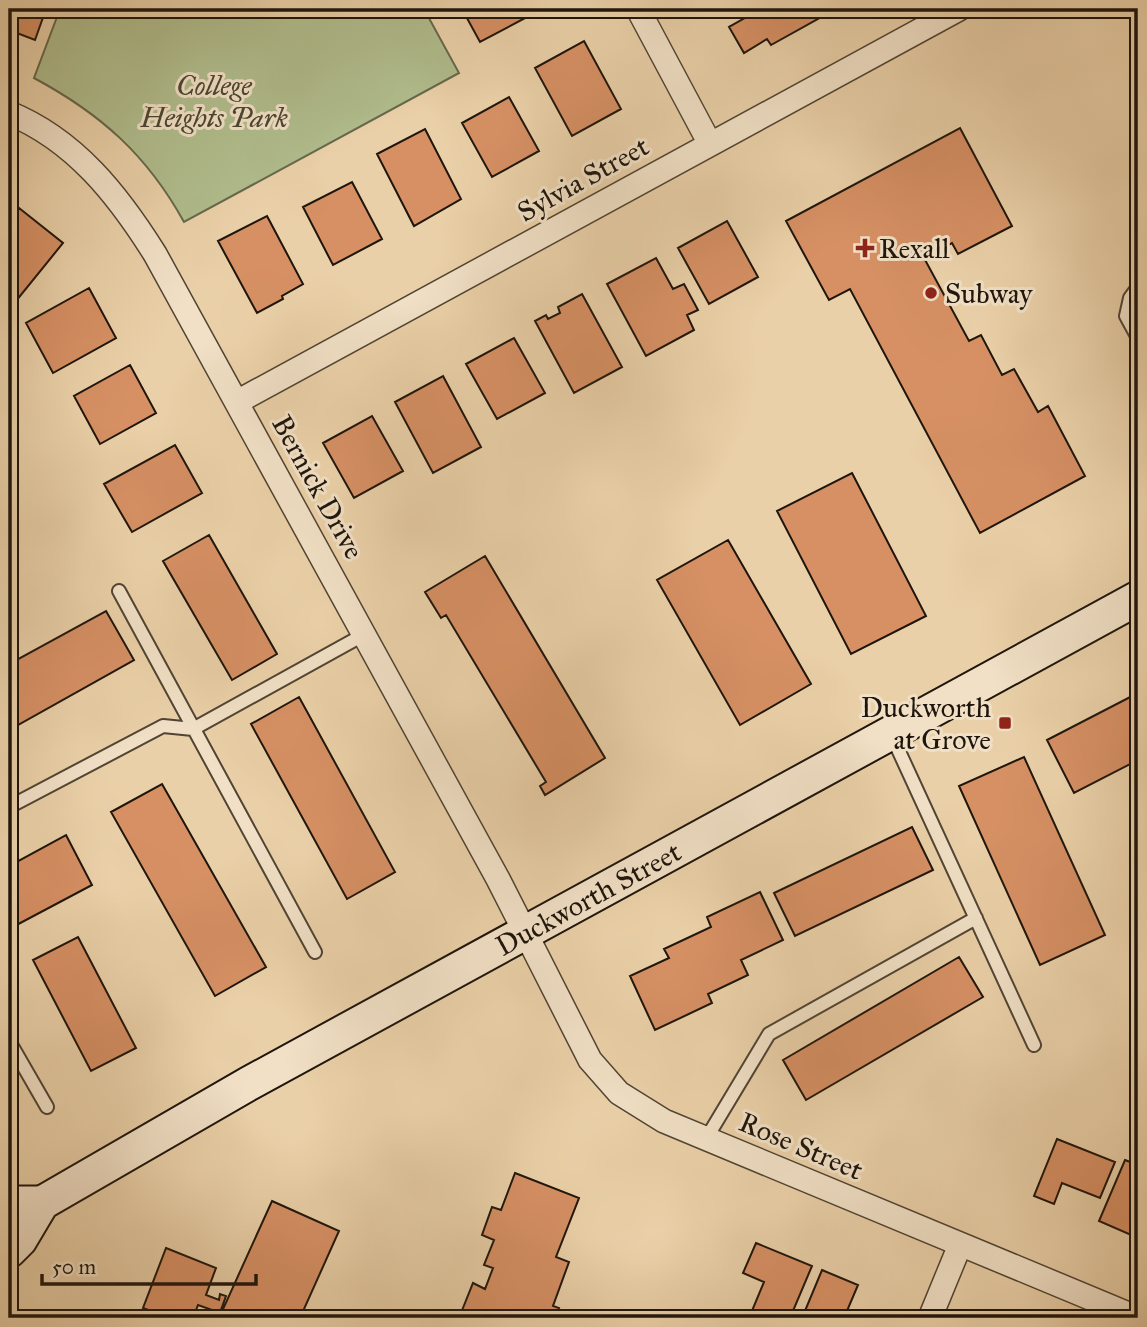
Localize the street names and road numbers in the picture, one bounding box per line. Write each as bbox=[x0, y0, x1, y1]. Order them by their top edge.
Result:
street label: Sylvia Street bbox=[511, 129, 655, 229]
street label: Bernick Drive bbox=[264, 409, 372, 565]
street label: Duckworth Street bbox=[489, 834, 687, 963]
street label: Rose Street bbox=[734, 1104, 868, 1188]

